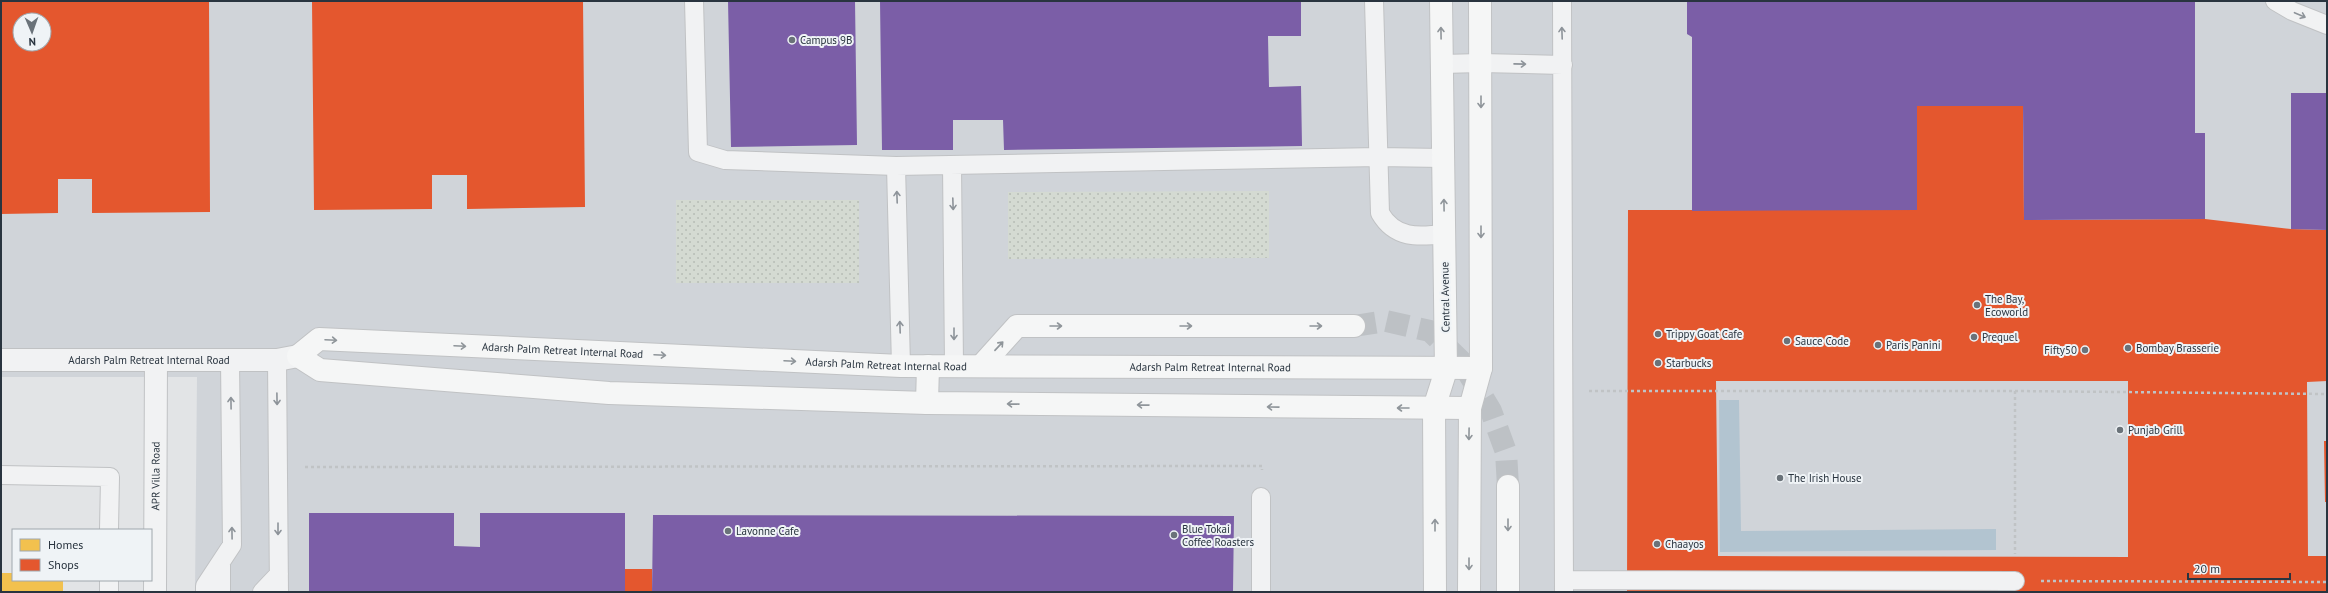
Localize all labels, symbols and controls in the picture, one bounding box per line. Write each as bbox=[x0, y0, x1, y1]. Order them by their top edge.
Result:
one-way arrow bbox=[2294, 11, 2306, 19]
north arrow bbox=[12, 12, 52, 52]
one-way arrow bbox=[1437, 27, 1445, 40]
one-way arrow bbox=[1558, 27, 1566, 40]
place label: Campus 9B bbox=[800, 33, 852, 47]
text: N bbox=[28, 35, 36, 49]
marker: Campus 9B bbox=[787, 35, 797, 45]
one-way arrow bbox=[1513, 60, 1526, 68]
one-way arrow bbox=[1477, 95, 1485, 108]
one-way arrow bbox=[893, 191, 901, 204]
one-way arrow bbox=[950, 197, 957, 210]
one-way arrow bbox=[1440, 199, 1448, 212]
one-way arrow bbox=[1477, 225, 1485, 238]
street label: Central Avenue bbox=[1437, 261, 1453, 332]
place label: The Bay, Ecoworld bbox=[1985, 292, 2028, 319]
marker: The Bay, Ecoworld bbox=[1972, 300, 1982, 310]
one-way arrow bbox=[897, 321, 904, 334]
one-way arrow bbox=[1049, 322, 1062, 330]
one-way arrow bbox=[1179, 322, 1192, 330]
one-way arrow bbox=[1309, 322, 1322, 330]
one-way arrow bbox=[950, 327, 958, 340]
place label: Trippy Goat Cafe bbox=[1666, 327, 1743, 341]
marker: Trippy Goat Cafe bbox=[1653, 329, 1663, 339]
place label: Prequel bbox=[1982, 330, 2018, 344]
marker: Prequel bbox=[1969, 332, 1979, 342]
place label: Sauce Code bbox=[1795, 334, 1849, 348]
one-way arrow bbox=[324, 336, 337, 343]
marker: Sauce Code bbox=[1782, 336, 1792, 346]
place label: Paris Panini bbox=[1886, 338, 1941, 352]
street label: Adarsh Palm Retreat Internal Road bbox=[482, 340, 644, 361]
marker: Paris Panini bbox=[1873, 340, 1883, 350]
one-way arrow bbox=[994, 341, 1004, 351]
place label: Bombay Brasserie bbox=[2136, 341, 2219, 355]
one-way arrow bbox=[453, 342, 466, 350]
place label: Fifty50 bbox=[2044, 343, 2077, 357]
marker: Bombay Brasserie bbox=[2123, 343, 2133, 353]
marker: Fifty50 bbox=[2080, 345, 2090, 355]
one-way arrow bbox=[653, 352, 666, 359]
street label: Adarsh Palm Retreat Internal Road bbox=[68, 353, 230, 367]
street label: Adarsh Palm Retreat Internal Road bbox=[805, 355, 967, 373]
place label: Starbucks bbox=[1666, 356, 1712, 370]
one-way arrow bbox=[783, 357, 796, 365]
marker: Starbucks bbox=[1653, 358, 1663, 368]
street label: Adarsh Palm Retreat Internal Road bbox=[1129, 360, 1291, 374]
one-way arrow bbox=[273, 392, 281, 405]
one-way arrow bbox=[227, 397, 234, 410]
one-way arrow bbox=[1007, 400, 1020, 408]
one-way arrow bbox=[1137, 402, 1150, 409]
one-way arrow bbox=[1267, 403, 1280, 411]
one-way arrow bbox=[1397, 404, 1410, 412]
place label: Punjab Grill bbox=[2128, 423, 2184, 437]
marker: Punjab Grill bbox=[2115, 425, 2125, 435]
one-way arrow bbox=[1465, 427, 1473, 440]
street label: APR Villa Road bbox=[148, 441, 163, 511]
place label: The Irish House bbox=[1788, 471, 1862, 485]
marker: The Irish House bbox=[1775, 473, 1785, 483]
one-way arrow bbox=[1504, 518, 1512, 531]
one-way arrow bbox=[1431, 519, 1439, 532]
one-way arrow bbox=[274, 522, 282, 535]
place label: Blue Tokai Coffee Roasters bbox=[1182, 522, 1254, 549]
place label: Lavonne Cafe bbox=[736, 524, 799, 538]
marker: Lavonne Cafe bbox=[723, 526, 733, 536]
one-way arrow bbox=[228, 527, 236, 540]
legend bbox=[12, 529, 152, 581]
marker: Blue Tokai Coffee Roasters bbox=[1169, 530, 1179, 540]
text: Homes bbox=[48, 537, 83, 552]
place label: Chaayos bbox=[1665, 537, 1704, 551]
marker: Chaayos bbox=[1652, 539, 1662, 549]
scale bar bbox=[2188, 555, 2290, 581]
text: Shops bbox=[48, 557, 79, 572]
one-way arrow bbox=[1465, 557, 1473, 570]
text: 20 m bbox=[2194, 561, 2220, 576]

